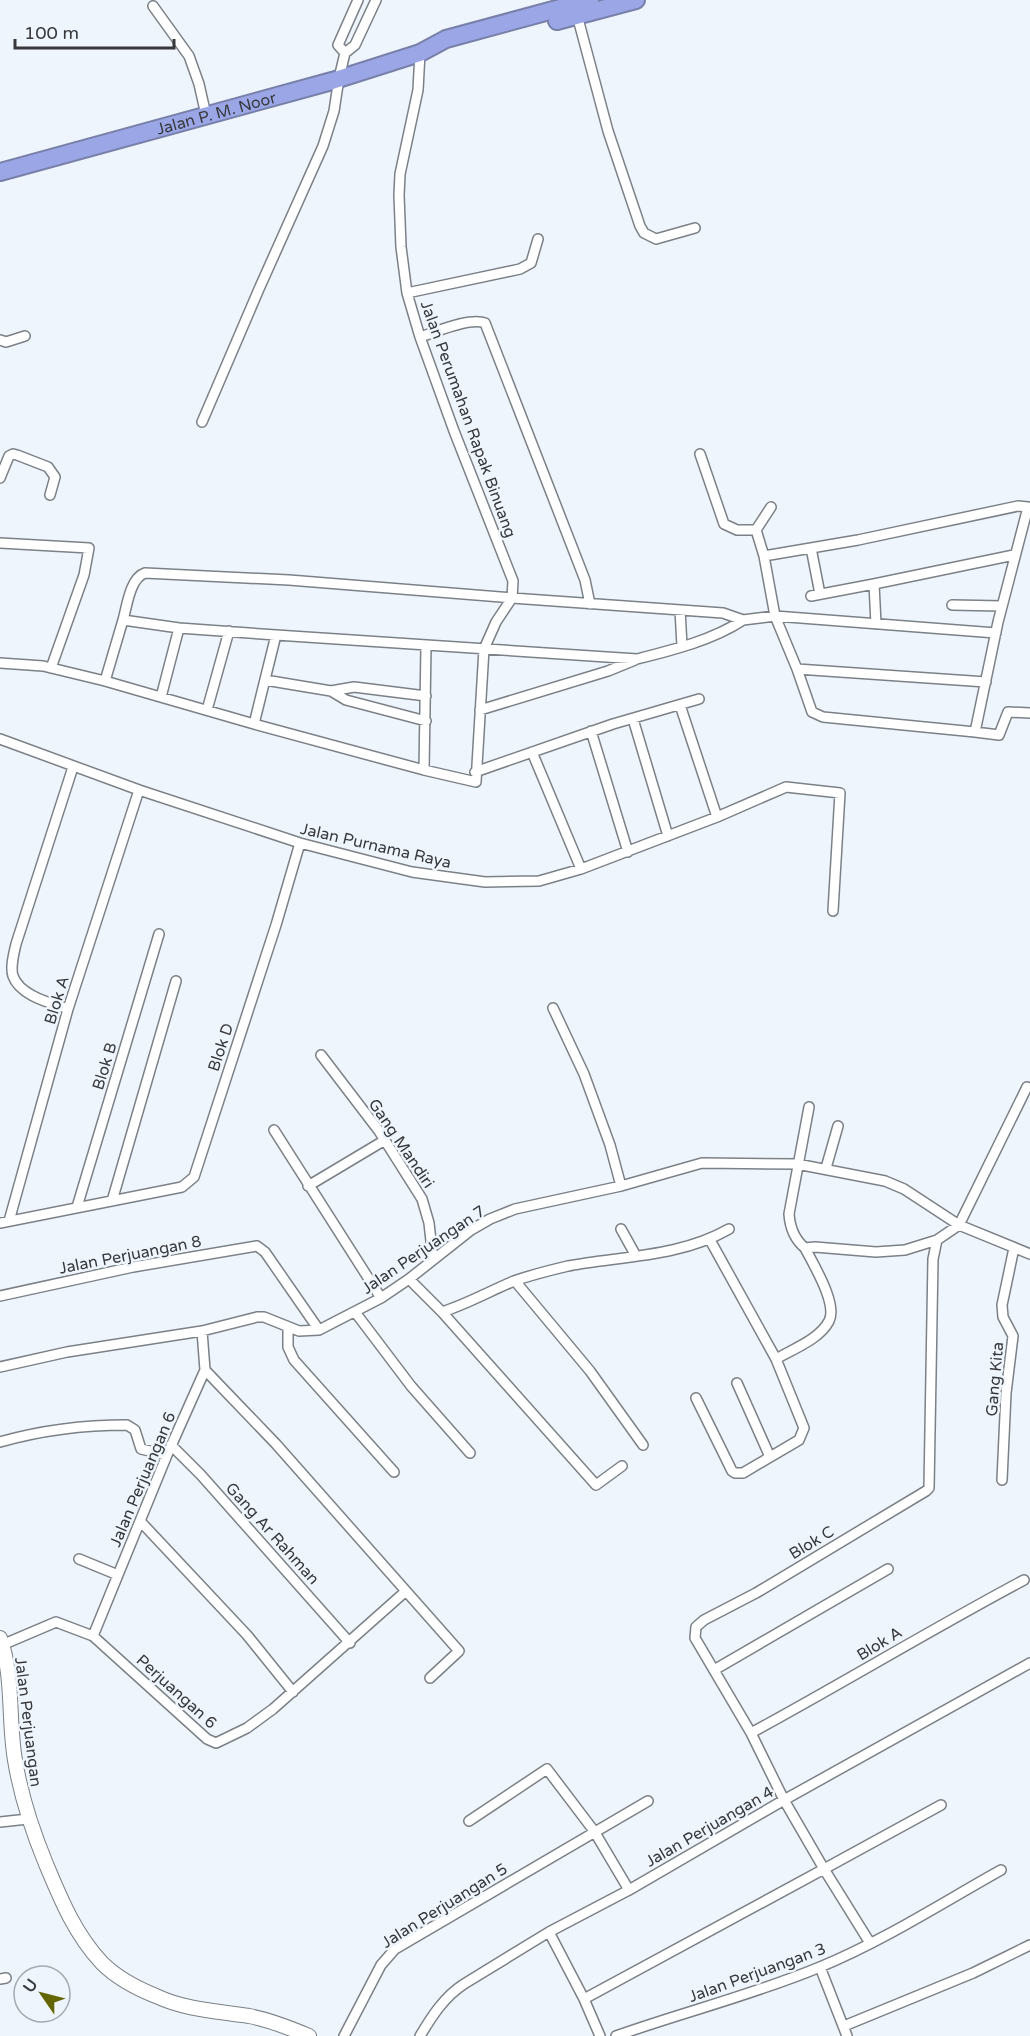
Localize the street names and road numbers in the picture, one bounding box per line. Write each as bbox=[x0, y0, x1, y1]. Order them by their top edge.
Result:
street label: Jalan P. M. Noor bbox=[154, 88, 279, 140]
street label: Jalan Perumahan Rapak Binuang bbox=[416, 298, 520, 541]
street label: Jalan Purnama Raya bbox=[298, 819, 453, 873]
street label: Blok A bbox=[40, 974, 74, 1027]
street label: Blok D bbox=[204, 1021, 238, 1074]
street label: Blok B bbox=[88, 1040, 122, 1092]
street label: Gang Mandiri bbox=[364, 1095, 438, 1192]
street label: Jalan Perjuangan 7 bbox=[358, 1201, 489, 1299]
street label: Jalan Perjuangan 8 bbox=[57, 1231, 203, 1279]
street label: Gang Kita bbox=[982, 1341, 1008, 1417]
street label: Jalan Perjuangan 6 bbox=[105, 1409, 180, 1550]
street label: Gang Ar Rahman bbox=[221, 1478, 323, 1589]
street label: Blok C bbox=[785, 1522, 838, 1564]
street label: Blok A bbox=[853, 1623, 906, 1665]
street label: Perjuangan 6 bbox=[132, 1650, 221, 1733]
street label: Jalan Perjuangan bbox=[10, 1656, 46, 1788]
street label: Jalan Perjuangan 4 bbox=[642, 1782, 777, 1872]
street label: Jalan Perjuangan 5 bbox=[378, 1859, 511, 1953]
street label: Jalan Perjuangan 3 bbox=[686, 1939, 829, 2007]

